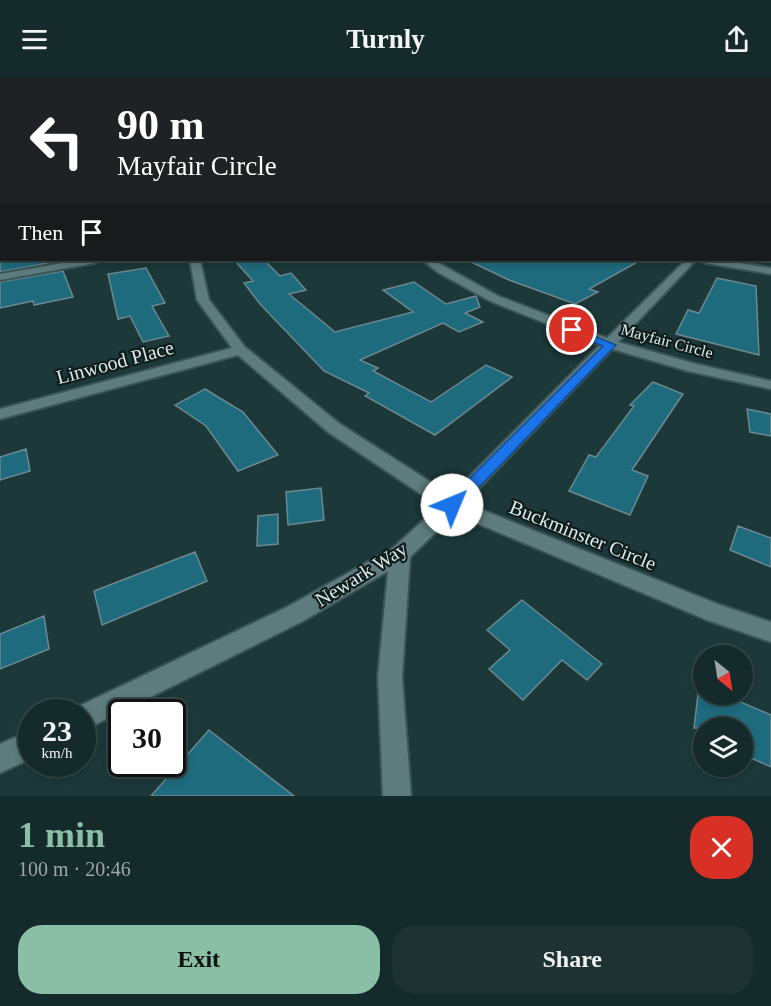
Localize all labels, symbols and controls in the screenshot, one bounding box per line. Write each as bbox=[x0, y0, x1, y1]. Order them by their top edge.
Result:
icon: menu bbox=[18, 23, 51, 56]
icon: share bbox=[720, 23, 753, 56]
text: Turnly bbox=[346, 24, 425, 54]
icon: left bbox=[18, 102, 96, 180]
text: 90 m bbox=[117, 102, 205, 148]
text: Mayfair Circle bbox=[117, 151, 277, 181]
icon: arrive bbox=[75, 216, 108, 249]
text: Then bbox=[18, 220, 63, 245]
pin bbox=[546, 304, 597, 355]
icon: arrive bbox=[555, 313, 588, 346]
street label: Mayfair Circle bbox=[619, 321, 715, 362]
street label: Linwood Place bbox=[54, 336, 176, 388]
position arrow bbox=[420, 473, 484, 537]
street label: Buckminster Circle bbox=[507, 496, 660, 574]
street label: Newark Way bbox=[311, 537, 411, 612]
north arrow bbox=[693, 645, 753, 705]
map controls bbox=[693, 645, 753, 777]
speed limit sign: 30 bbox=[108, 699, 186, 777]
text: 23 bbox=[42, 714, 72, 747]
button: layers bbox=[693, 717, 753, 777]
text: km/h bbox=[42, 745, 72, 761]
text: 1 min bbox=[18, 815, 105, 855]
button: close bbox=[690, 816, 753, 879]
text: 100 m · 20:46 bbox=[18, 858, 131, 880]
button: Exit bbox=[18, 925, 380, 994]
button: Share bbox=[392, 925, 753, 994]

